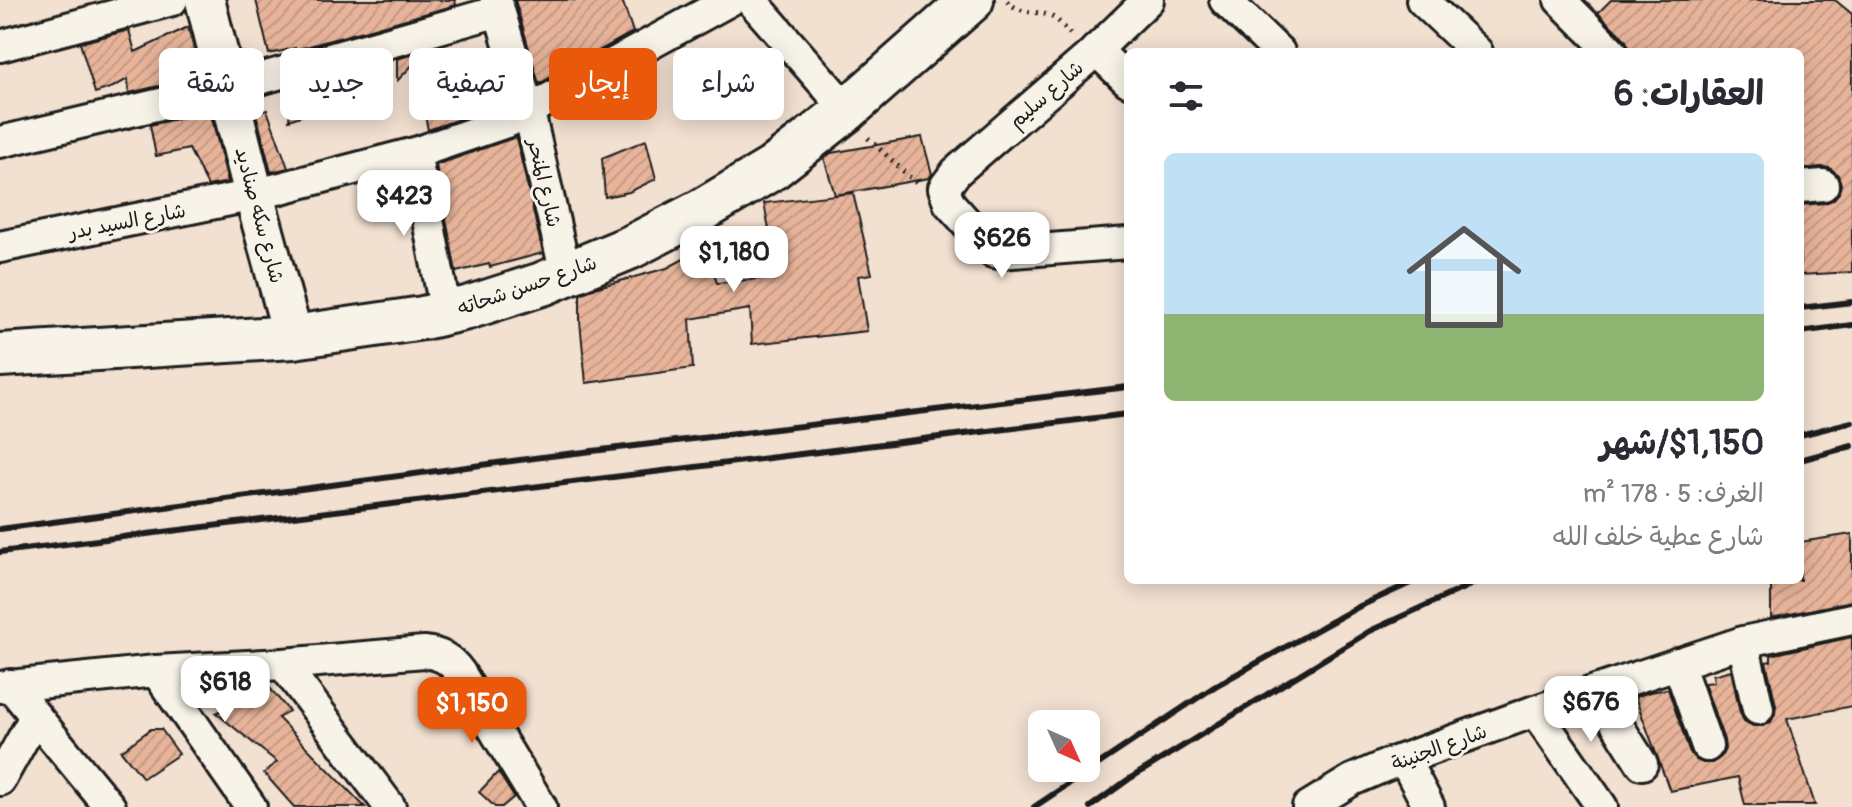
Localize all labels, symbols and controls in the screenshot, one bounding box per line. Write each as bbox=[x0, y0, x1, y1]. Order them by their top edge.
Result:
chip: شقة bbox=[159, 48, 264, 120]
chip: جديد bbox=[280, 48, 393, 120]
chip: تصفية bbox=[409, 48, 533, 120]
chip: إيجار bbox=[549, 48, 657, 120]
chip: شراء bbox=[673, 48, 784, 120]
street label: شارع سليم bbox=[1004, 55, 1090, 135]
text: العقارات: 6 bbox=[1614, 73, 1764, 116]
icon: filters bbox=[1164, 74, 1208, 118]
street label: شارع المنحر bbox=[521, 135, 567, 230]
street label: شارع سكه صناديد bbox=[228, 144, 290, 286]
pin: $423 bbox=[357, 170, 451, 238]
text: $423 bbox=[375, 180, 433, 212]
street label: شارع السيد بدر bbox=[64, 198, 188, 246]
icon: home bbox=[1392, 205, 1536, 349]
pin: $626 bbox=[955, 212, 1049, 280]
text: $626 bbox=[973, 222, 1031, 254]
pin: $1,180 bbox=[669, 226, 799, 294]
text: $1,180 bbox=[698, 236, 770, 268]
street label: شارع حسن شحاته bbox=[454, 250, 601, 322]
text: $1,150/شهر bbox=[1600, 422, 1764, 465]
text: الغرف: 5 · 178 m² bbox=[1583, 478, 1764, 510]
text: شارع عطية خلف الله bbox=[1553, 521, 1764, 553]
pin: $618 bbox=[178, 656, 272, 724]
text: $618 bbox=[199, 666, 251, 698]
pin: $676 bbox=[1544, 676, 1638, 744]
pin: $1,150 bbox=[407, 677, 537, 745]
text: $676 bbox=[1562, 686, 1620, 718]
text: $1,150 bbox=[436, 687, 508, 719]
north arrow bbox=[1028, 710, 1100, 782]
map controls bbox=[1028, 710, 1100, 782]
street label: شارع الجنينة bbox=[1388, 719, 1491, 777]

